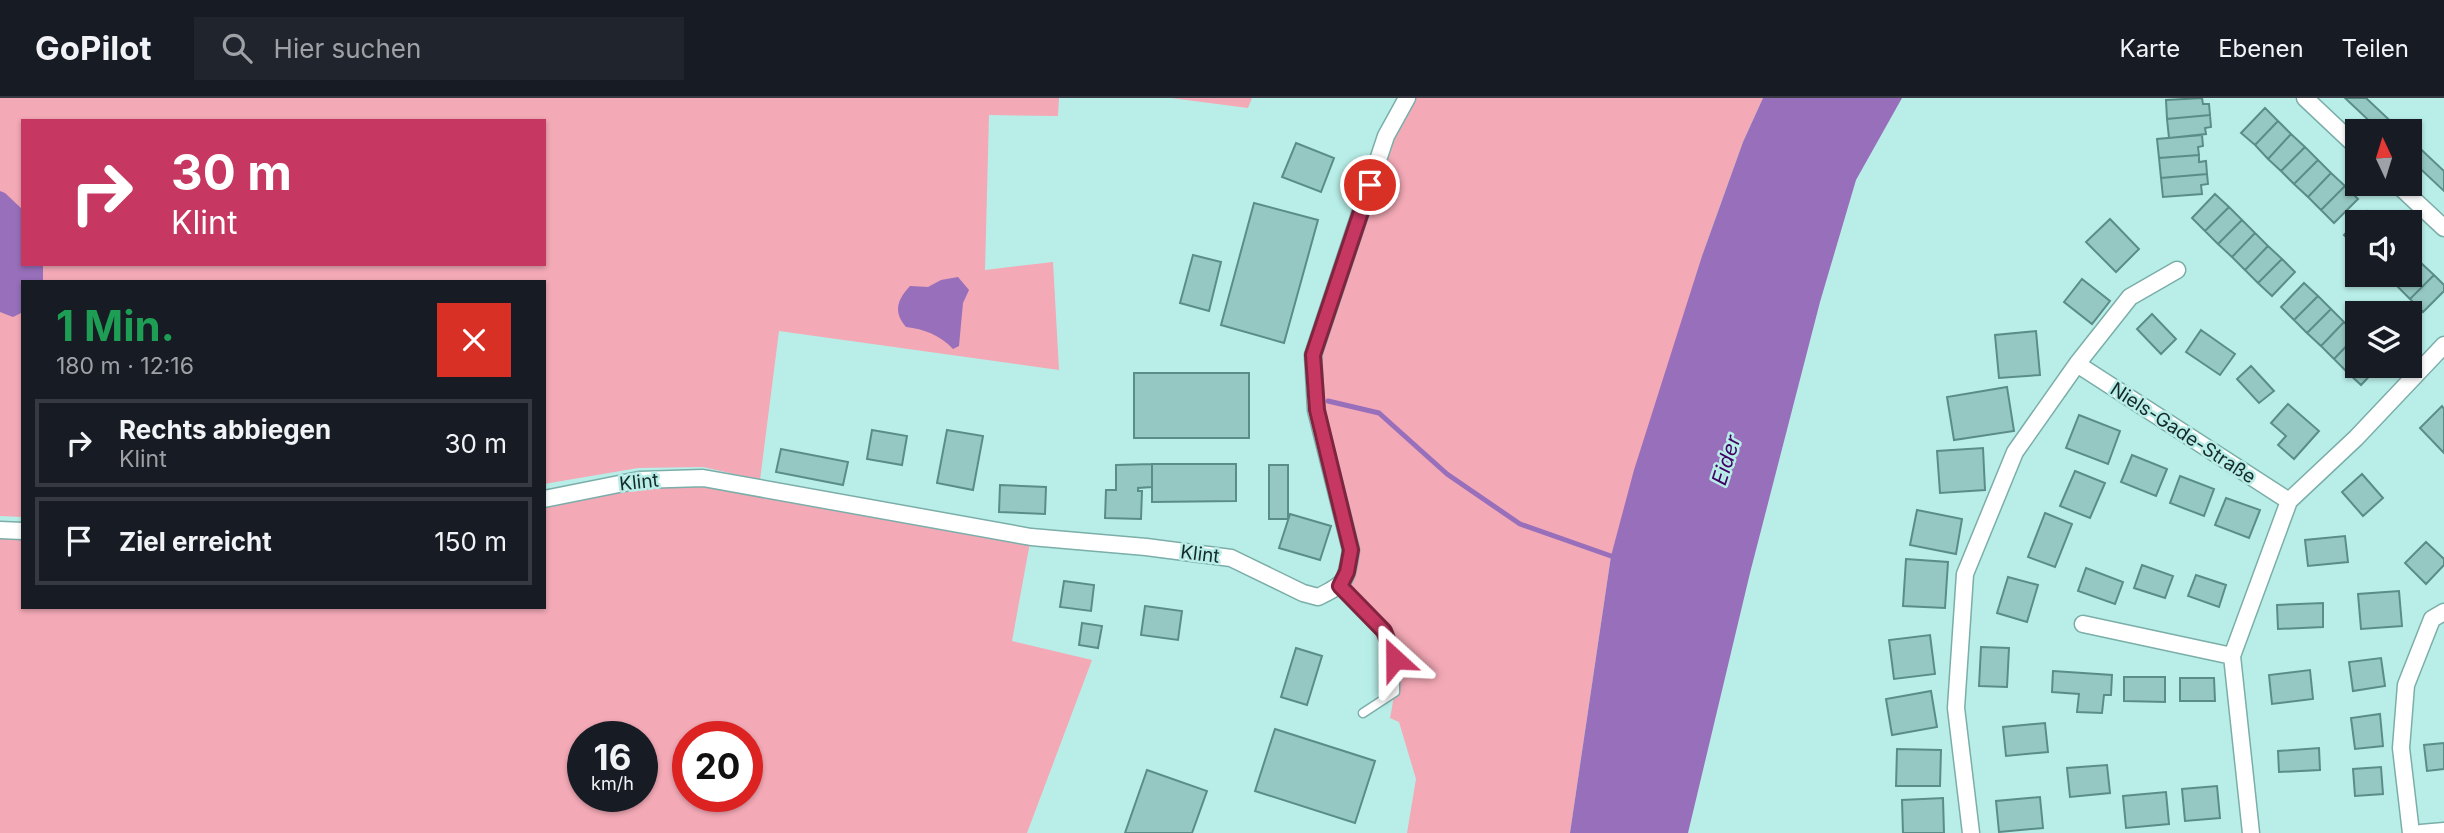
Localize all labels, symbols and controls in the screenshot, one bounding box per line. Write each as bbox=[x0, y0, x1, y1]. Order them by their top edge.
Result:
search box bbox=[194, 17, 684, 80]
text: GoPilot bbox=[35, 28, 152, 68]
icon: search bbox=[218, 29, 256, 67]
text: Hier suchen bbox=[274, 33, 421, 64]
text: Karte bbox=[2120, 34, 2180, 63]
text: Ebenen bbox=[2218, 34, 2304, 63]
text: Teilen bbox=[2342, 34, 2409, 63]
north arrow bbox=[2345, 119, 2422, 196]
map controls bbox=[2345, 119, 2422, 378]
text: 30 m bbox=[171, 143, 292, 202]
icon: right bbox=[56, 147, 147, 238]
pin bbox=[1340, 155, 1400, 215]
icon: arrive bbox=[1351, 166, 1389, 204]
text: Klint bbox=[171, 203, 237, 242]
button: sound bbox=[2345, 210, 2422, 287]
text: 1 Min. bbox=[56, 300, 175, 351]
button: layers bbox=[2345, 301, 2422, 378]
button: close bbox=[437, 303, 511, 377]
text: 180 m · 12:16 bbox=[56, 352, 194, 380]
street label: Niels-Gade-Straße bbox=[2106, 377, 2260, 489]
text: Rechts abbiegen bbox=[119, 414, 331, 445]
icon: right bbox=[60, 424, 98, 462]
text: 30 m bbox=[444, 428, 507, 459]
water label: Eider bbox=[1706, 431, 1746, 488]
text: Klint bbox=[119, 445, 167, 473]
street label: Klint bbox=[618, 469, 660, 495]
icon: arrive bbox=[60, 522, 98, 560]
text: Ziel erreicht bbox=[119, 526, 272, 557]
text: 150 m bbox=[434, 526, 507, 557]
street label: Klint bbox=[1179, 540, 1221, 568]
position arrow bbox=[1358, 622, 1432, 696]
speed limit sign: 20 bbox=[672, 721, 763, 812]
text: 16 bbox=[594, 736, 631, 778]
text: km/h bbox=[591, 773, 634, 794]

